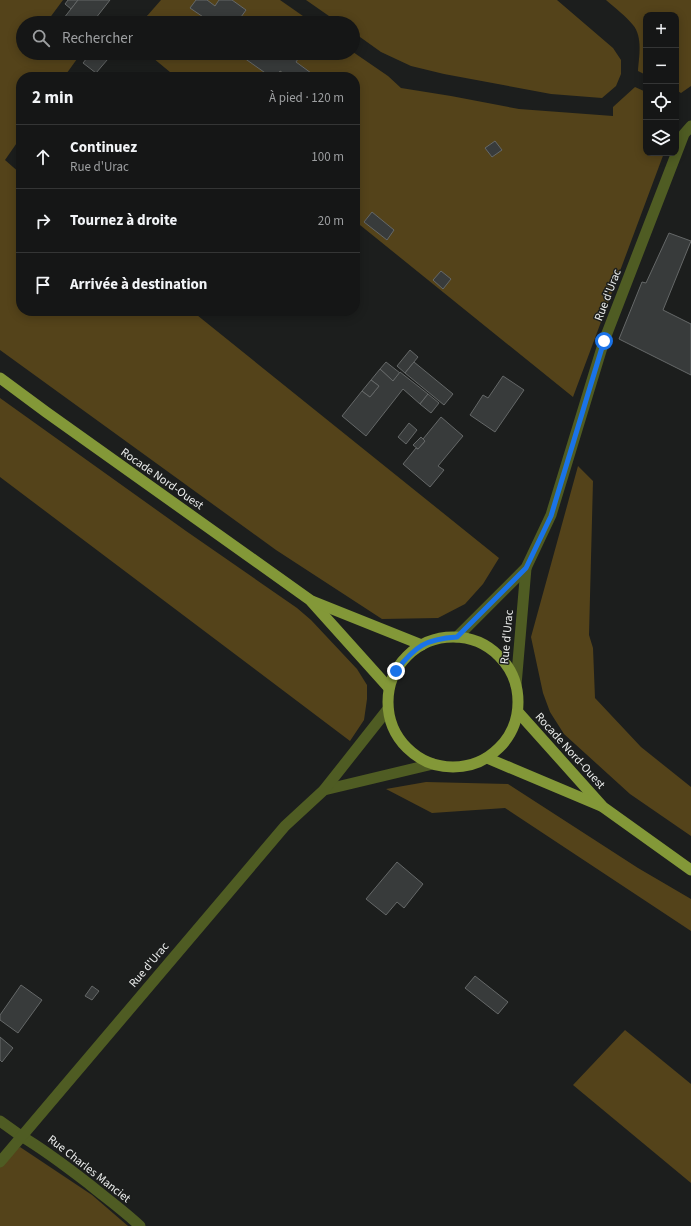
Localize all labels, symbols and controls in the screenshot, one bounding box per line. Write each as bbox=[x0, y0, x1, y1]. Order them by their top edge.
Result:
map controls bbox=[643, 12, 679, 156]
button: + bbox=[643, 12, 679, 48]
search box bbox=[16, 16, 360, 60]
icon: search bbox=[30, 27, 52, 49]
text: Rechercher bbox=[62, 28, 133, 49]
button: − bbox=[643, 48, 679, 84]
button: locate bbox=[643, 84, 679, 120]
text: 2 min bbox=[32, 86, 73, 110]
text: À pied · 120 m bbox=[269, 89, 344, 107]
button: layers bbox=[643, 120, 679, 156]
text: Continuez bbox=[70, 137, 137, 158]
icon: ahead bbox=[32, 146, 54, 168]
text: 100 m bbox=[311, 148, 344, 166]
text: Rue d'Urac bbox=[70, 158, 129, 176]
icon: right bbox=[32, 210, 54, 232]
text: Tournez à droite bbox=[70, 210, 177, 231]
text: 20 m bbox=[318, 212, 344, 230]
street label: Rue d'Urac bbox=[590, 266, 626, 323]
icon: arrive bbox=[32, 274, 54, 296]
text: Arrivée à destination bbox=[70, 274, 207, 295]
route start bbox=[595, 332, 613, 350]
street label: Rocade Nord-Ouest bbox=[117, 444, 207, 514]
street label: Rue d'Urac bbox=[496, 609, 518, 665]
route end bbox=[387, 662, 405, 680]
street label: Rocade Nord-Ouest bbox=[531, 709, 609, 793]
street label: Rue d'Urac bbox=[125, 938, 173, 991]
street label: Rue Charles Manciet bbox=[44, 1131, 134, 1207]

